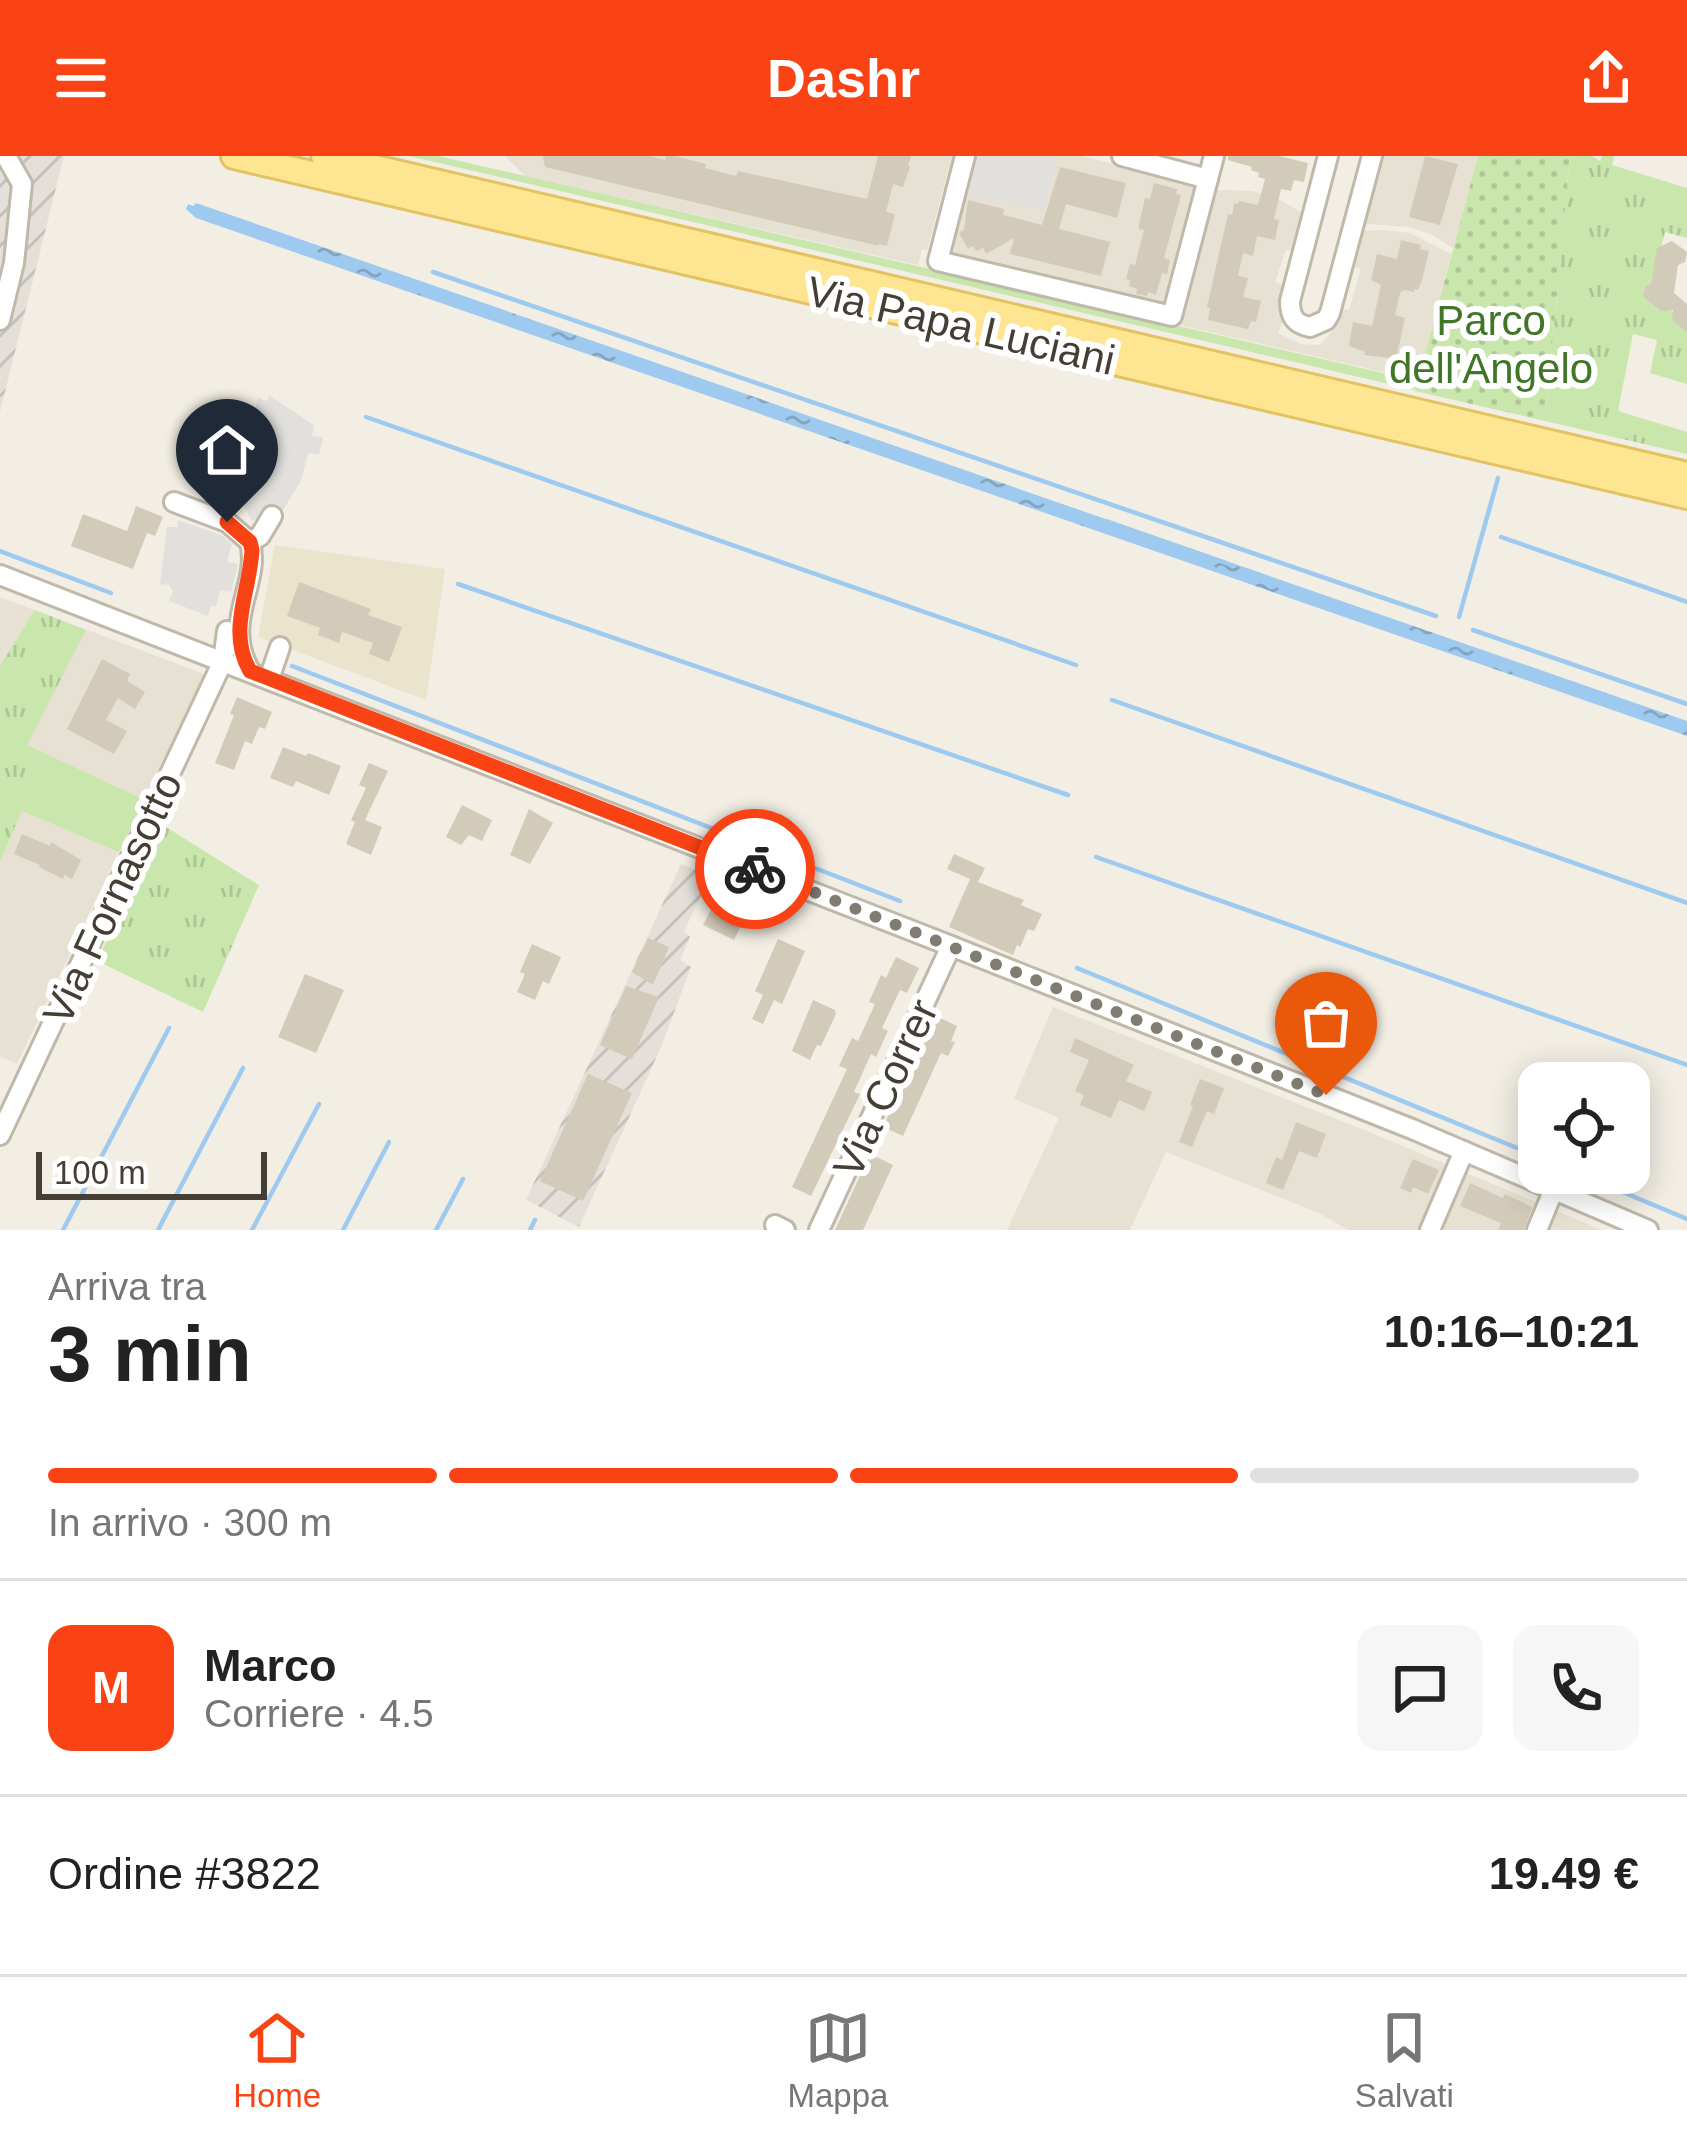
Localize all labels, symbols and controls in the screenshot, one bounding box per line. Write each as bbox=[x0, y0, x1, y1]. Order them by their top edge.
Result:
icon: menu bbox=[48, 45, 114, 111]
icon: share bbox=[1573, 45, 1639, 111]
text: Dashr bbox=[767, 48, 920, 108]
street label: Via Papa Luciani bbox=[802, 267, 1119, 384]
park label: Parco dell'Angelo bbox=[1389, 297, 1593, 392]
pin bbox=[176, 399, 278, 522]
icon: home bbox=[194, 417, 260, 483]
street label: Via Fornasotto bbox=[34, 765, 191, 1032]
courier bbox=[695, 809, 815, 929]
icon: bike bbox=[722, 836, 788, 902]
pin bbox=[1275, 972, 1377, 1095]
icon: bag bbox=[1293, 990, 1359, 1056]
street label: Via Correr bbox=[824, 992, 947, 1185]
map controls bbox=[1518, 1062, 1650, 1194]
button: locate bbox=[1518, 1062, 1650, 1194]
scale bar bbox=[36, 1146, 267, 1199]
text: 100 m bbox=[54, 1154, 146, 1191]
text: Arriva tra bbox=[48, 1265, 206, 1308]
text: 10:16–10:21 bbox=[1384, 1306, 1639, 1357]
text: 3 min bbox=[48, 1310, 252, 1398]
text: In arrivo · 300 m bbox=[48, 1501, 332, 1544]
button: chat bbox=[1357, 1625, 1483, 1751]
button: phone bbox=[1513, 1625, 1639, 1751]
text: Marco bbox=[204, 1640, 337, 1691]
text: M bbox=[92, 1662, 130, 1713]
text: Corriere · 4.5 bbox=[204, 1692, 434, 1735]
text: Ordine #3822 bbox=[48, 1848, 321, 1899]
text: 19.49 € bbox=[1489, 1848, 1639, 1899]
tab: Home bbox=[233, 2005, 321, 2115]
tab: Mappa bbox=[788, 2005, 888, 2115]
tab: Salvati bbox=[1355, 2005, 1454, 2115]

